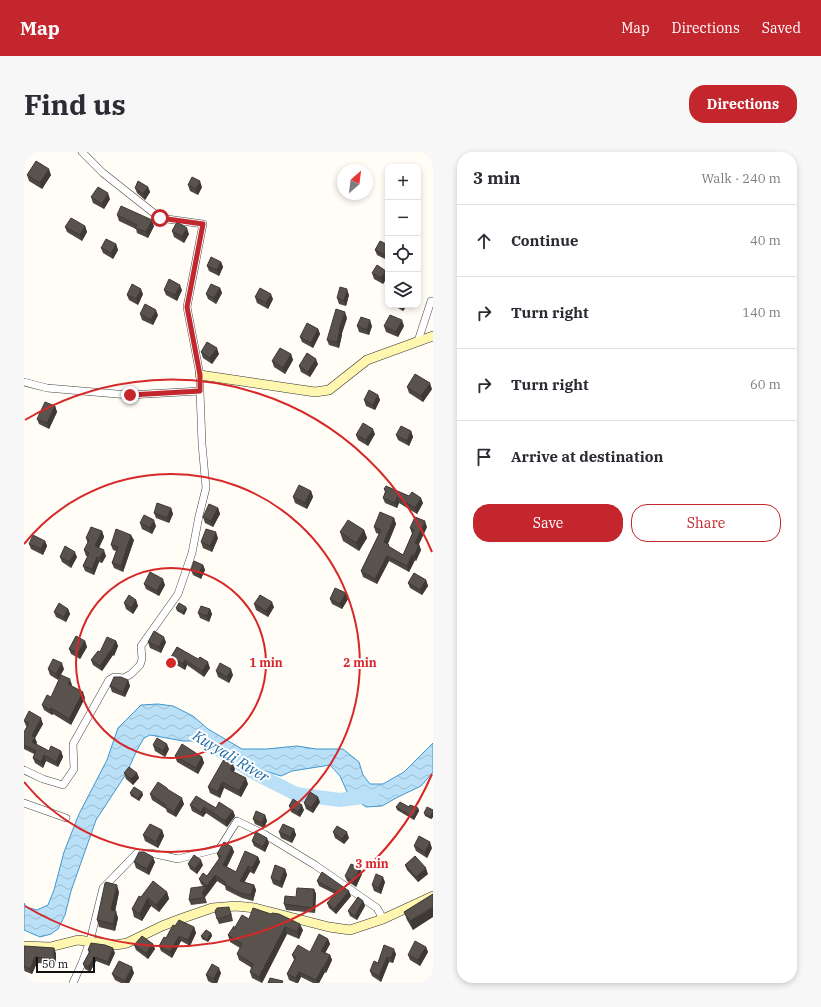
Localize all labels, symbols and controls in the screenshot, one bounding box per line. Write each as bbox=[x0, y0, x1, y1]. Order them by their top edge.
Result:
text: Map bbox=[20, 16, 60, 40]
text: Map bbox=[621, 19, 650, 37]
text: Directions bbox=[672, 19, 740, 37]
text: Saved bbox=[762, 19, 801, 37]
button: Directions bbox=[689, 85, 797, 123]
text: Find us bbox=[24, 86, 126, 123]
north arrow bbox=[337, 164, 373, 200]
map controls bbox=[385, 164, 421, 308]
button: + bbox=[385, 164, 421, 200]
text: 3 min bbox=[473, 167, 521, 189]
text: Walk · 240 m bbox=[702, 170, 781, 187]
button: − bbox=[385, 200, 421, 236]
route start bbox=[151, 209, 169, 227]
icon: ahead bbox=[473, 230, 495, 252]
text: Continue bbox=[511, 231, 578, 250]
text: 40 m bbox=[750, 232, 781, 249]
button: locate bbox=[385, 236, 421, 272]
button: layers bbox=[385, 272, 421, 308]
icon: right bbox=[473, 302, 495, 324]
text: Turn right bbox=[511, 303, 589, 322]
text: 140 m bbox=[742, 304, 781, 321]
icon: right bbox=[473, 374, 495, 396]
text: Turn right bbox=[511, 375, 589, 394]
text: 60 m bbox=[750, 376, 781, 393]
route end bbox=[121, 386, 139, 404]
icon: arrive bbox=[473, 446, 495, 468]
text: Arrive at destination bbox=[511, 447, 663, 466]
button: Save bbox=[473, 504, 623, 542]
button: Share bbox=[631, 504, 781, 542]
text: 1 min bbox=[249, 655, 283, 670]
text: 2 min bbox=[343, 655, 377, 670]
centre of rings bbox=[164, 656, 178, 670]
water label: Kuyyali River bbox=[188, 725, 273, 786]
text: 3 min bbox=[355, 856, 389, 871]
scale bar bbox=[36, 955, 95, 974]
text: 50 m bbox=[42, 957, 68, 971]

